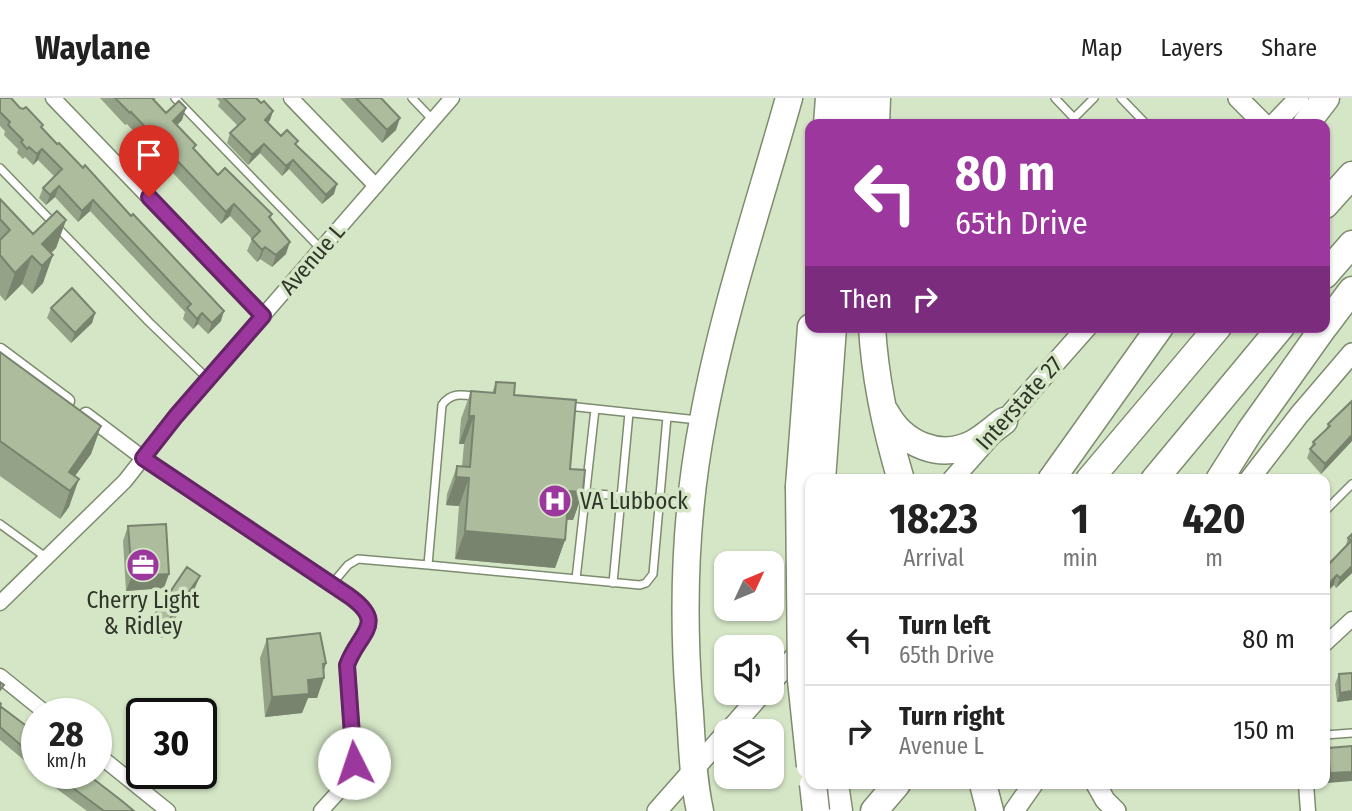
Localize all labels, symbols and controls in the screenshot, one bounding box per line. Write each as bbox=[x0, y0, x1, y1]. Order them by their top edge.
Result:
text: Waylane bbox=[35, 28, 150, 68]
text: Map bbox=[1081, 34, 1123, 62]
text: Layers bbox=[1161, 34, 1223, 62]
text: Share bbox=[1261, 34, 1317, 62]
pin bbox=[119, 125, 179, 197]
icon: arrive bbox=[130, 136, 168, 174]
text: 80 m bbox=[955, 144, 1055, 203]
icon: left bbox=[840, 147, 931, 238]
text: 65th Drive bbox=[955, 204, 1088, 242]
street label: Avenue L bbox=[274, 218, 350, 300]
icon: right bbox=[906, 280, 944, 318]
text: Then bbox=[840, 284, 892, 315]
street label: Interstate 27 bbox=[970, 350, 1068, 456]
hospital icon: VA Lubbock bbox=[536, 482, 574, 520]
place label: VA Lubbock bbox=[580, 487, 688, 515]
text: 18:23 bbox=[889, 494, 978, 544]
text: 1 bbox=[1071, 494, 1089, 544]
text: 420 bbox=[1182, 494, 1246, 544]
text: Arrival bbox=[903, 544, 964, 572]
text: min bbox=[1062, 544, 1098, 572]
text: m bbox=[1205, 544, 1223, 572]
office icon: Cherry Light & Ridley bbox=[124, 546, 162, 584]
north arrow bbox=[714, 551, 784, 621]
map controls bbox=[714, 551, 784, 789]
place label: Cherry Light & Ridley bbox=[86, 586, 200, 640]
text: Turn left bbox=[899, 610, 991, 641]
icon: left bbox=[840, 621, 878, 659]
text: 80 m bbox=[1242, 624, 1295, 655]
button: sound bbox=[714, 635, 784, 705]
text: 65th Drive bbox=[899, 641, 994, 669]
speed limit sign: 30 bbox=[126, 698, 217, 789]
text: Turn right bbox=[899, 701, 1005, 732]
icon: right bbox=[840, 712, 878, 750]
text: 28 bbox=[49, 713, 84, 755]
text: 150 m bbox=[1233, 715, 1295, 746]
button: layers bbox=[714, 719, 784, 789]
position arrow bbox=[317, 726, 391, 800]
text: Avenue L bbox=[899, 732, 984, 760]
text: km/h bbox=[46, 750, 87, 772]

